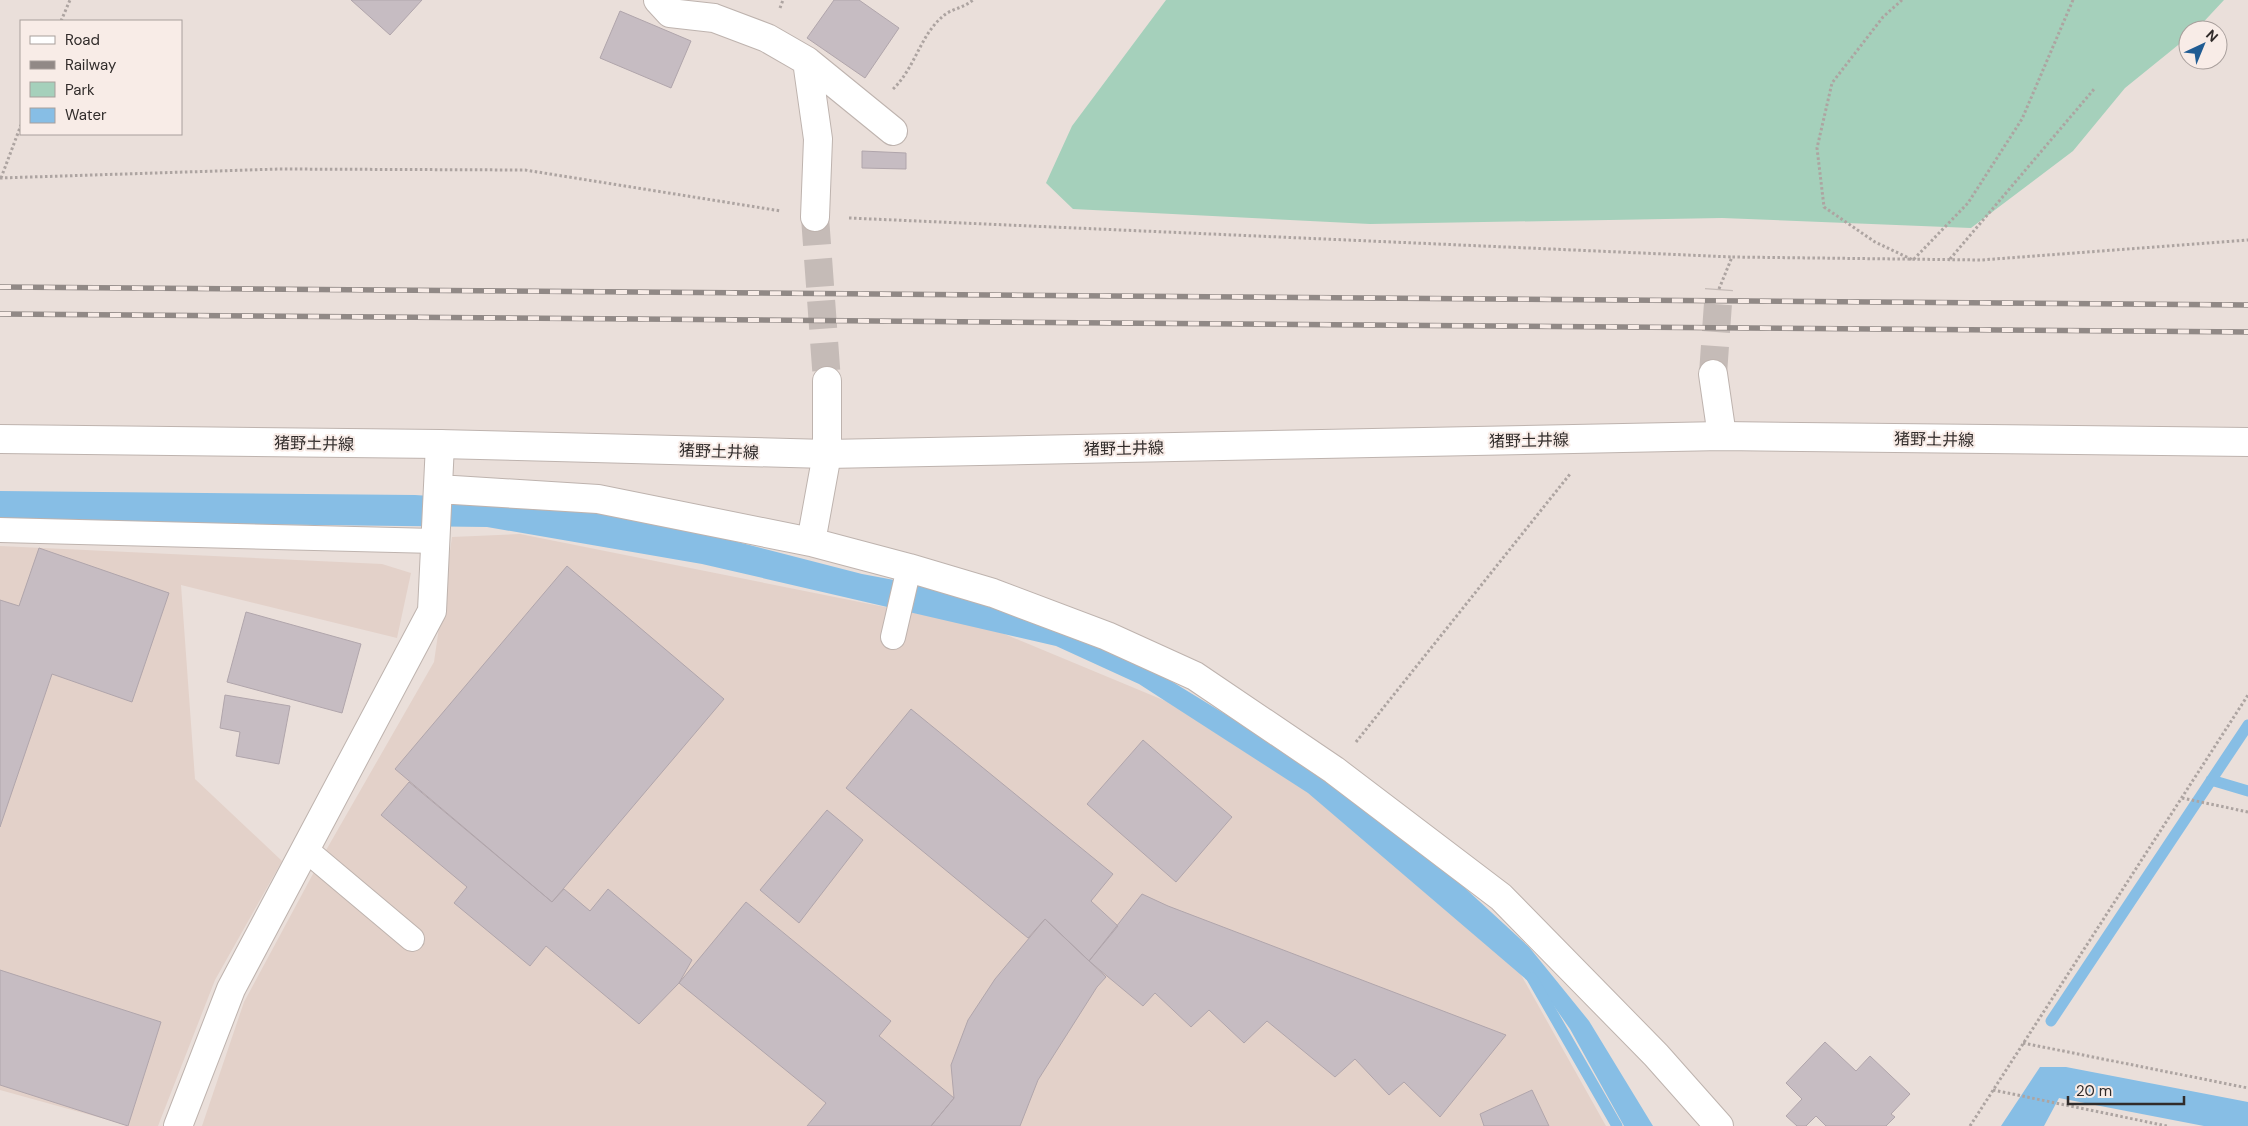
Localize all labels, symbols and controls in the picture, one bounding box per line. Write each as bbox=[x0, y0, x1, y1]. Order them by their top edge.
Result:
legend bbox=[20, 20, 182, 135]
north arrow bbox=[2178, 20, 2228, 70]
text: N bbox=[2202, 26, 2222, 46]
text: Road bbox=[65, 30, 100, 50]
text: Railway bbox=[65, 55, 117, 75]
text: Park bbox=[65, 80, 95, 100]
text: Water bbox=[65, 105, 107, 125]
street label: 猪野土井線 bbox=[1894, 428, 1974, 451]
street label: 猪野土井線 bbox=[1489, 429, 1569, 452]
street label: 猪野土井線 bbox=[274, 432, 354, 455]
street label: 猪野土井線 bbox=[1084, 437, 1164, 460]
street label: 猪野土井線 bbox=[679, 440, 759, 463]
scale bar bbox=[2068, 1074, 2184, 1106]
text: 20 m bbox=[2076, 1081, 2112, 1101]

